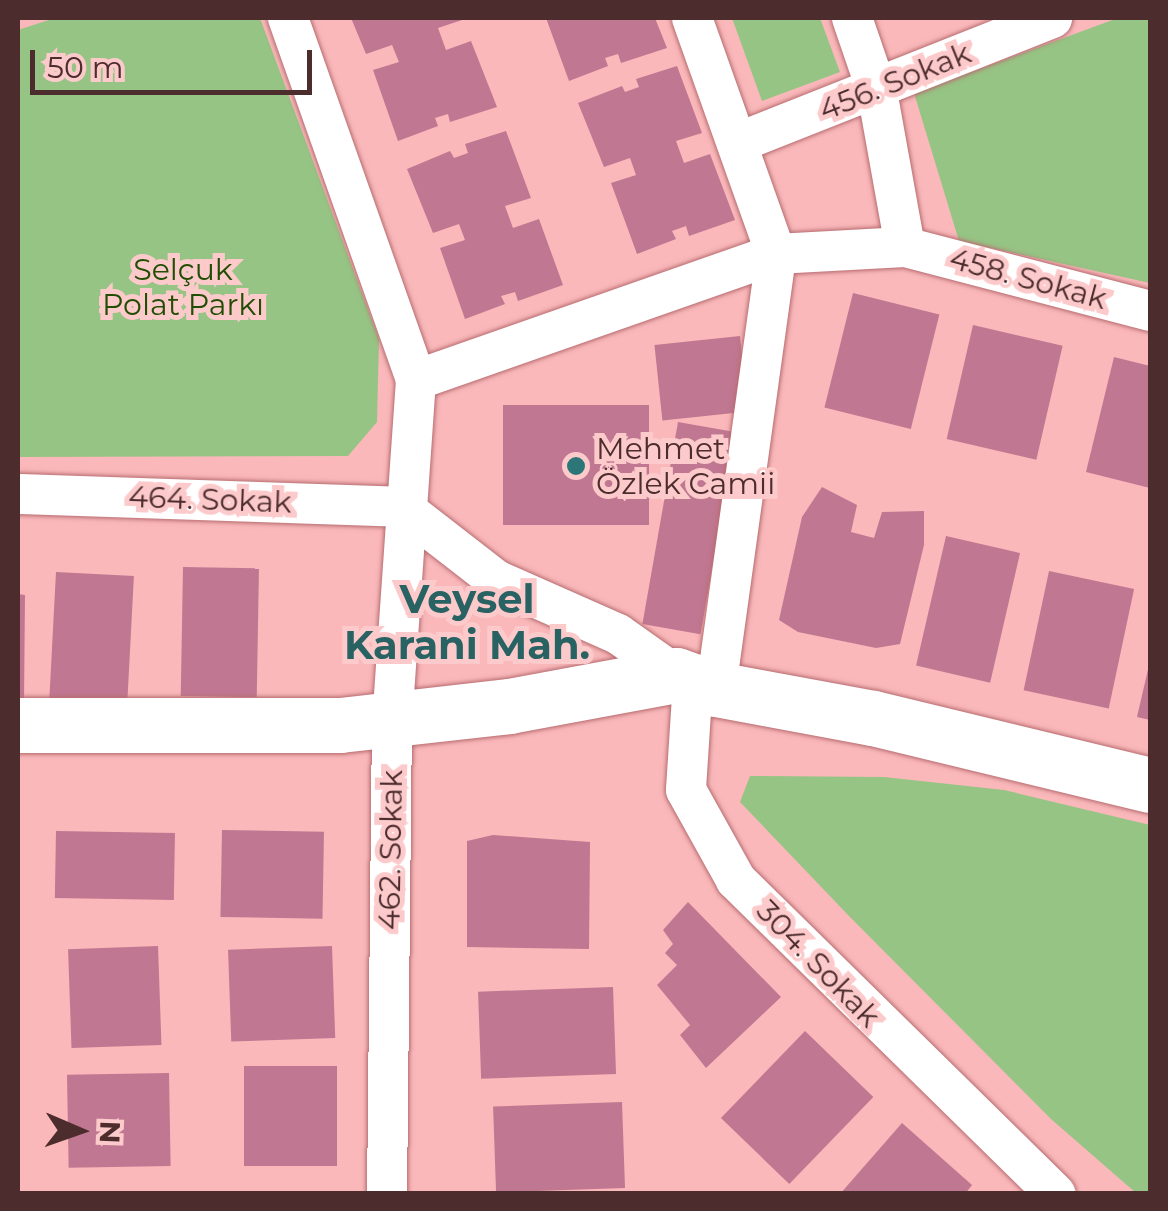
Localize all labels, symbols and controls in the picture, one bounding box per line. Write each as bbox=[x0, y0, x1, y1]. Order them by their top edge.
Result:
scale bar bbox=[35, 30, 318, 92]
street label: 456. Sokak bbox=[814, 35, 976, 129]
text: 50 m bbox=[47, 49, 124, 86]
street label: 458. Sokak bbox=[946, 241, 1110, 317]
park label: Selçuk Polat Parkı bbox=[102, 252, 264, 322]
place label: Mehmet Özlek Camii bbox=[596, 431, 775, 502]
marker: Mehmet Özlek Camii bbox=[565, 455, 587, 477]
street label: 464. Sokak bbox=[128, 479, 292, 521]
district label: Veysel Karani Mah. bbox=[344, 575, 590, 669]
street label: 462. Sokak bbox=[372, 770, 410, 930]
street label: 304. Sokak bbox=[749, 893, 887, 1035]
north arrow bbox=[30, 1081, 130, 1181]
text: N bbox=[93, 1120, 127, 1144]

